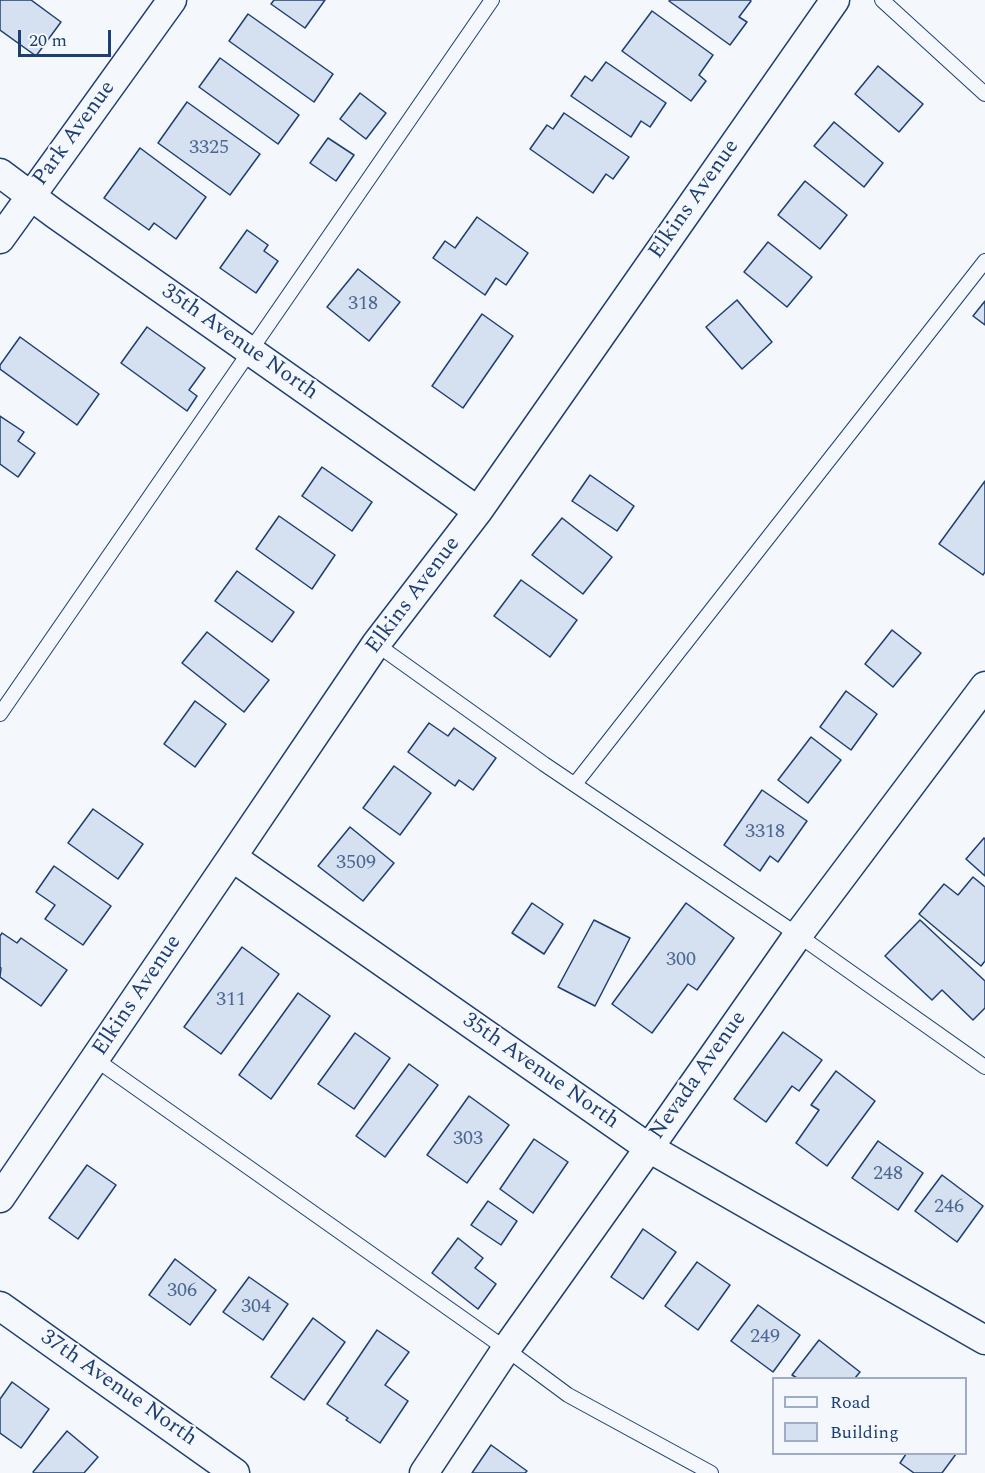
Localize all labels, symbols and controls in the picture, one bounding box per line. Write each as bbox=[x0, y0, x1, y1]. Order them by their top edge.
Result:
scale bar bbox=[21, 18, 114, 56]
text: 20 m bbox=[29, 27, 67, 54]
street label: Park Avenue bbox=[28, 76, 122, 192]
street label: Elkins Avenue bbox=[644, 135, 746, 265]
house number: 3325 bbox=[189, 137, 229, 161]
street label: 35th Avenue North bbox=[156, 279, 322, 407]
house number: 318 bbox=[348, 293, 378, 317]
street label: Elkins Avenue bbox=[361, 532, 467, 660]
house number: 3318 bbox=[745, 821, 785, 845]
house number: 3509 bbox=[336, 852, 376, 876]
street label: Elkins Avenue bbox=[88, 931, 188, 1061]
house number: 300 bbox=[666, 949, 696, 973]
house number: 311 bbox=[216, 989, 246, 1013]
street label: Nevada Avenue bbox=[645, 1007, 753, 1145]
street label: 35th Avenue North bbox=[457, 1008, 623, 1136]
house number: 303 bbox=[453, 1128, 483, 1152]
house number: 248 bbox=[873, 1163, 903, 1187]
house number: 246 bbox=[934, 1196, 964, 1220]
house number: 306 bbox=[167, 1280, 197, 1304]
house number: 304 bbox=[241, 1296, 271, 1320]
street label: 37th Avenue North bbox=[35, 1325, 201, 1453]
house number: 249 bbox=[750, 1326, 780, 1350]
legend bbox=[772, 1377, 967, 1455]
text: Road bbox=[830, 1389, 871, 1416]
text: Building bbox=[830, 1419, 899, 1446]

